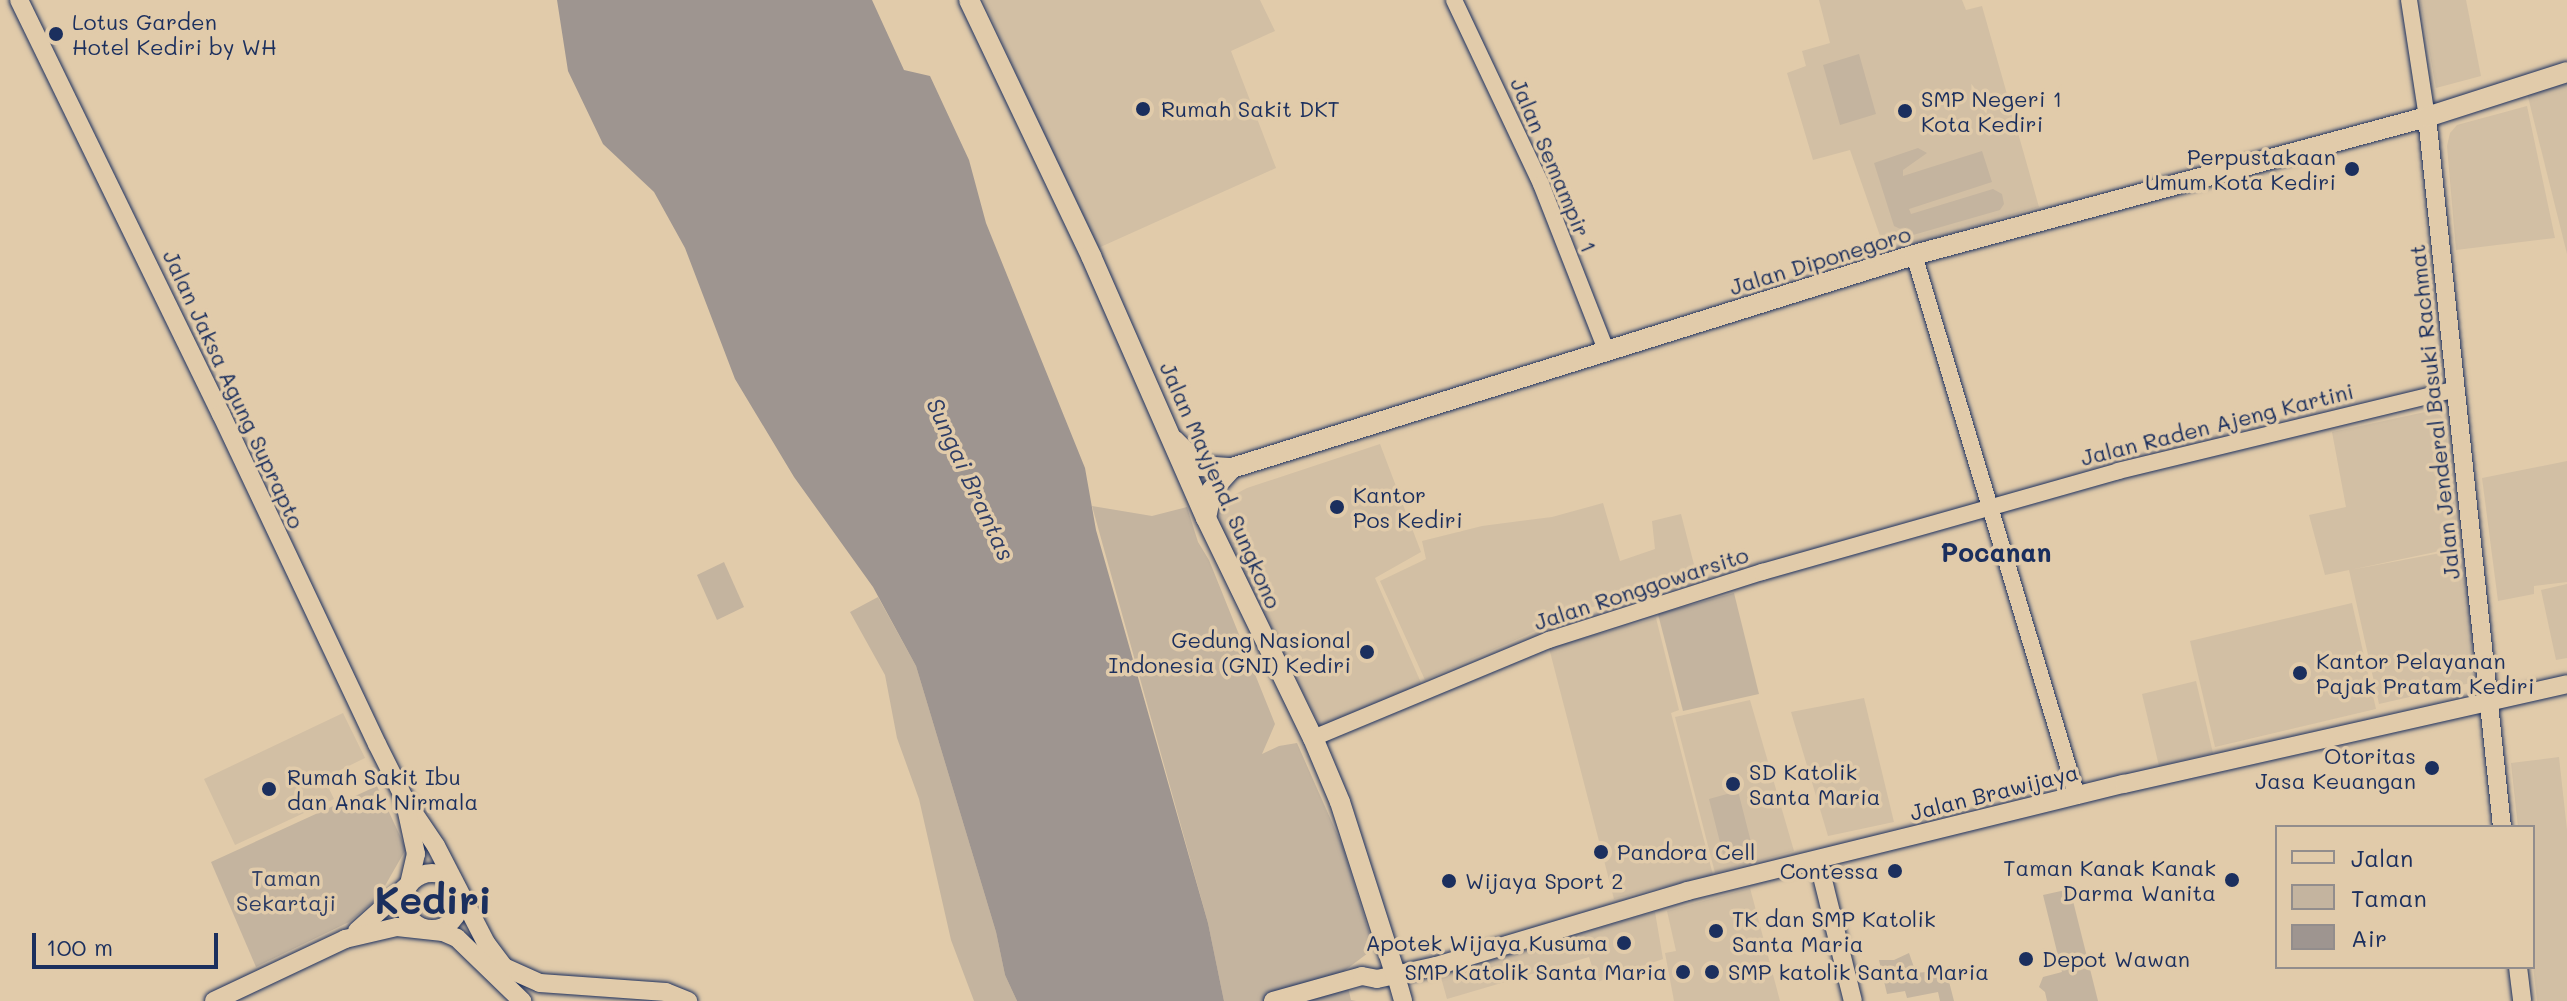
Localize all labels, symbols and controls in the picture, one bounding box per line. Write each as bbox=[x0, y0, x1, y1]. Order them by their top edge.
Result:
place label: Lotus Garden Hotel Kediri by WH bbox=[72, 8, 277, 60]
marker: Lotus Garden Hotel Kediri by WH bbox=[47, 25, 65, 43]
street label: Jalan Semampir 1 bbox=[1505, 74, 1603, 256]
place label: SMP Negeri 1 Kota Kediri bbox=[1921, 85, 2062, 136]
place label: Rumah Sakit DKT bbox=[1161, 96, 1340, 122]
marker: Rumah Sakit DKT bbox=[1132, 98, 1154, 120]
marker: SMP Negeri 1 Kota Kediri bbox=[1896, 102, 1914, 120]
place label: Perpustakaan Umum Kota Kediri bbox=[2145, 143, 2336, 194]
marker: Perpustakaan Umum Kota Kediri bbox=[2343, 160, 2361, 178]
street label: Jalan Diponegoro bbox=[1726, 220, 1914, 300]
street label: Jalan Jenderal Basuki Rachmat bbox=[2403, 243, 2465, 581]
street label: Jalan Jaksa Agung Suprapto bbox=[158, 246, 310, 532]
street label: Jalan Mayjend. Sungkono bbox=[1155, 358, 1287, 612]
street label: Jalan Raden Ajeng Kartini bbox=[2078, 377, 2356, 471]
water label: Sungai Brantas bbox=[921, 393, 1021, 565]
place label: Kantor Pos Kediri bbox=[1353, 481, 1463, 532]
marker: Kantor Pos Kediri bbox=[1328, 498, 1346, 516]
district label: Pocanan bbox=[1941, 537, 2051, 569]
street label: Jalan Ronggowarsito bbox=[1530, 541, 1752, 635]
place label: Gedung Nasional Indonesia (GNI) Kediri bbox=[1109, 626, 1351, 678]
marker: Gedung Nasional Indonesia (GNI) Kediri bbox=[1358, 643, 1376, 661]
place label: Kantor Pelayanan Pajak Pratam Kediri bbox=[2316, 647, 2535, 698]
marker: Kantor Pelayanan Pajak Pratam Kediri bbox=[2291, 664, 2309, 682]
place label: Otoritas Jasa Keuangan bbox=[2255, 742, 2416, 794]
place label: SD Katolik Santa Maria bbox=[1749, 758, 1880, 810]
street label: Jalan Brawijaya bbox=[1907, 758, 2081, 826]
marker: Otoritas Jasa Keuangan bbox=[2423, 759, 2441, 777]
place label: Rumah Sakit Ibu dan Anak Nirmala bbox=[287, 763, 478, 814]
marker: SD Katolik Santa Maria bbox=[1724, 775, 1742, 793]
marker: Rumah Sakit Ibu dan Anak Nirmala bbox=[258, 778, 280, 800]
legend bbox=[2275, 825, 2535, 969]
place label: Pandora Cell bbox=[1617, 839, 1755, 865]
text: Jalan bbox=[2351, 842, 2413, 873]
marker: Pandora Cell bbox=[1592, 843, 1610, 861]
place label: Taman Kanak Kanak Darma Wanita bbox=[2003, 854, 2216, 906]
place label: Contessa bbox=[1780, 858, 1879, 884]
marker: Contessa bbox=[1886, 862, 1904, 880]
park label: Taman Sekartaji bbox=[236, 864, 336, 916]
place label: Wijaya Sport 2 bbox=[1465, 868, 1623, 894]
marker: Taman Kanak Kanak Darma Wanita bbox=[2223, 871, 2241, 889]
marker: Wijaya Sport 2 bbox=[1440, 872, 1458, 890]
district label: Kediri bbox=[374, 877, 492, 923]
text: Taman bbox=[2351, 882, 2427, 913]
place label: TK dan SMP Katolik Santa Maria bbox=[1732, 905, 1936, 956]
scale bar bbox=[36, 917, 222, 967]
marker: TK dan SMP Katolik Santa Maria bbox=[1707, 922, 1725, 940]
text: Air bbox=[2351, 922, 2387, 953]
place label: Apotek Wijaya Kusuma bbox=[1365, 930, 1608, 956]
text: 100 m bbox=[46, 931, 113, 962]
marker: Apotek Wijaya Kusuma bbox=[1615, 934, 1633, 952]
place label: Depot Wawan bbox=[2042, 946, 2190, 972]
marker: Depot Wawan bbox=[2017, 950, 2035, 968]
place label: SMP Katolik Santa Maria bbox=[1404, 959, 1667, 985]
place label: SMP katolik Santa Maria bbox=[1728, 959, 1989, 985]
marker: SMP Katolik Santa Maria bbox=[1674, 963, 1692, 981]
marker: SMP katolik Santa Maria bbox=[1703, 963, 1721, 981]

